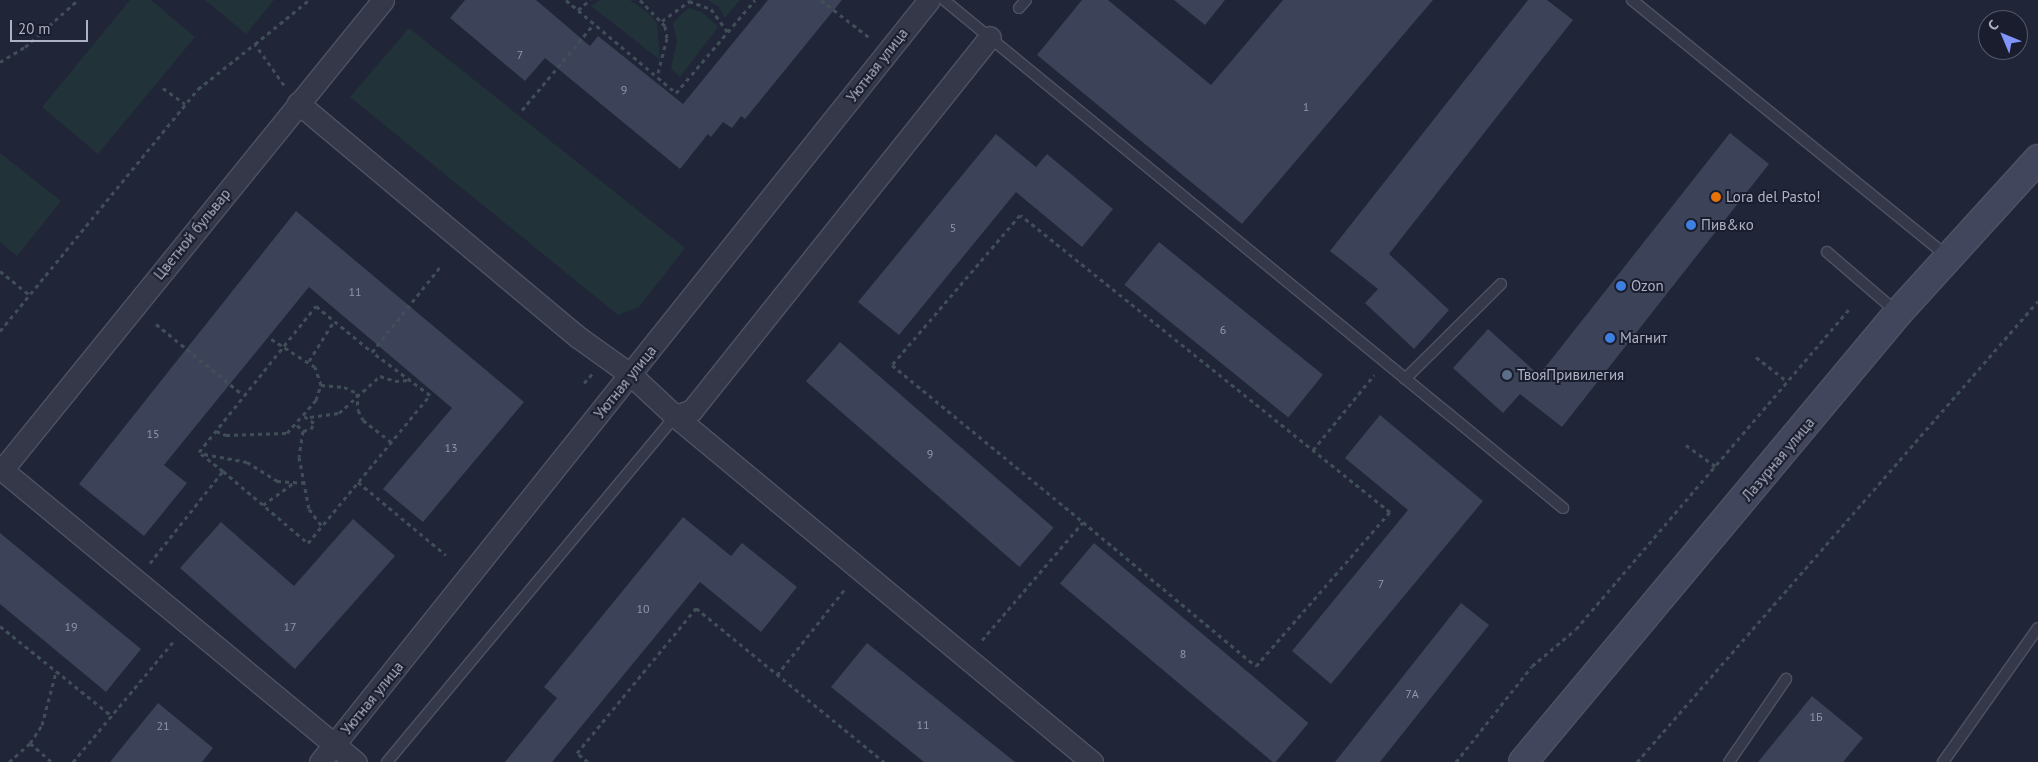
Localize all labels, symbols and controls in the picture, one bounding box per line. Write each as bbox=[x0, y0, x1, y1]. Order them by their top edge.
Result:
scale bar bbox=[12, 10, 90, 42]
north arrow bbox=[1978, 10, 2028, 60]
text: С bbox=[1984, 16, 2002, 34]
text: 20 m bbox=[18, 19, 51, 38]
street label: Уютная улица bbox=[843, 24, 911, 106]
house number: 7 bbox=[517, 48, 523, 62]
house number: 9 bbox=[621, 83, 627, 97]
house number: 1 bbox=[1303, 100, 1309, 114]
street label: Цветной бульвар bbox=[150, 185, 234, 283]
place label: Lora del Pasto! bbox=[1726, 188, 1821, 206]
marker: Lora del Pasto! bbox=[1710, 191, 1722, 203]
place label: Пив&ко bbox=[1701, 216, 1754, 234]
marker: Пив&ко bbox=[1685, 219, 1697, 231]
house number: 5 bbox=[950, 221, 956, 235]
place label: Ozon bbox=[1631, 277, 1664, 295]
marker: Ozon bbox=[1615, 280, 1627, 292]
house number: 11 bbox=[348, 285, 362, 299]
house number: 6 bbox=[1220, 323, 1226, 337]
place label: Магнит bbox=[1620, 329, 1667, 347]
marker: Магнит bbox=[1604, 332, 1616, 344]
street label: Уютная улица bbox=[590, 342, 660, 422]
place label: ТвояПривилегия bbox=[1517, 366, 1624, 384]
marker: ТвояПривилегия bbox=[1501, 369, 1513, 381]
street label: Лазурная улица bbox=[1738, 414, 1818, 504]
house number: 15 bbox=[146, 427, 160, 441]
house number: 13 bbox=[444, 441, 458, 455]
house number: 9 bbox=[927, 447, 933, 461]
house number: 7 bbox=[1378, 577, 1384, 591]
house number: 10 bbox=[636, 602, 650, 616]
house number: 19 bbox=[64, 620, 78, 634]
house number: 17 bbox=[283, 620, 297, 634]
house number: 8 bbox=[1180, 647, 1186, 661]
street label: Уютная улица bbox=[337, 658, 407, 738]
house number: 7А bbox=[1405, 687, 1419, 701]
house number: 1Б bbox=[1809, 710, 1823, 724]
house number: 11 bbox=[916, 718, 930, 732]
house number: 21 bbox=[156, 719, 170, 733]

